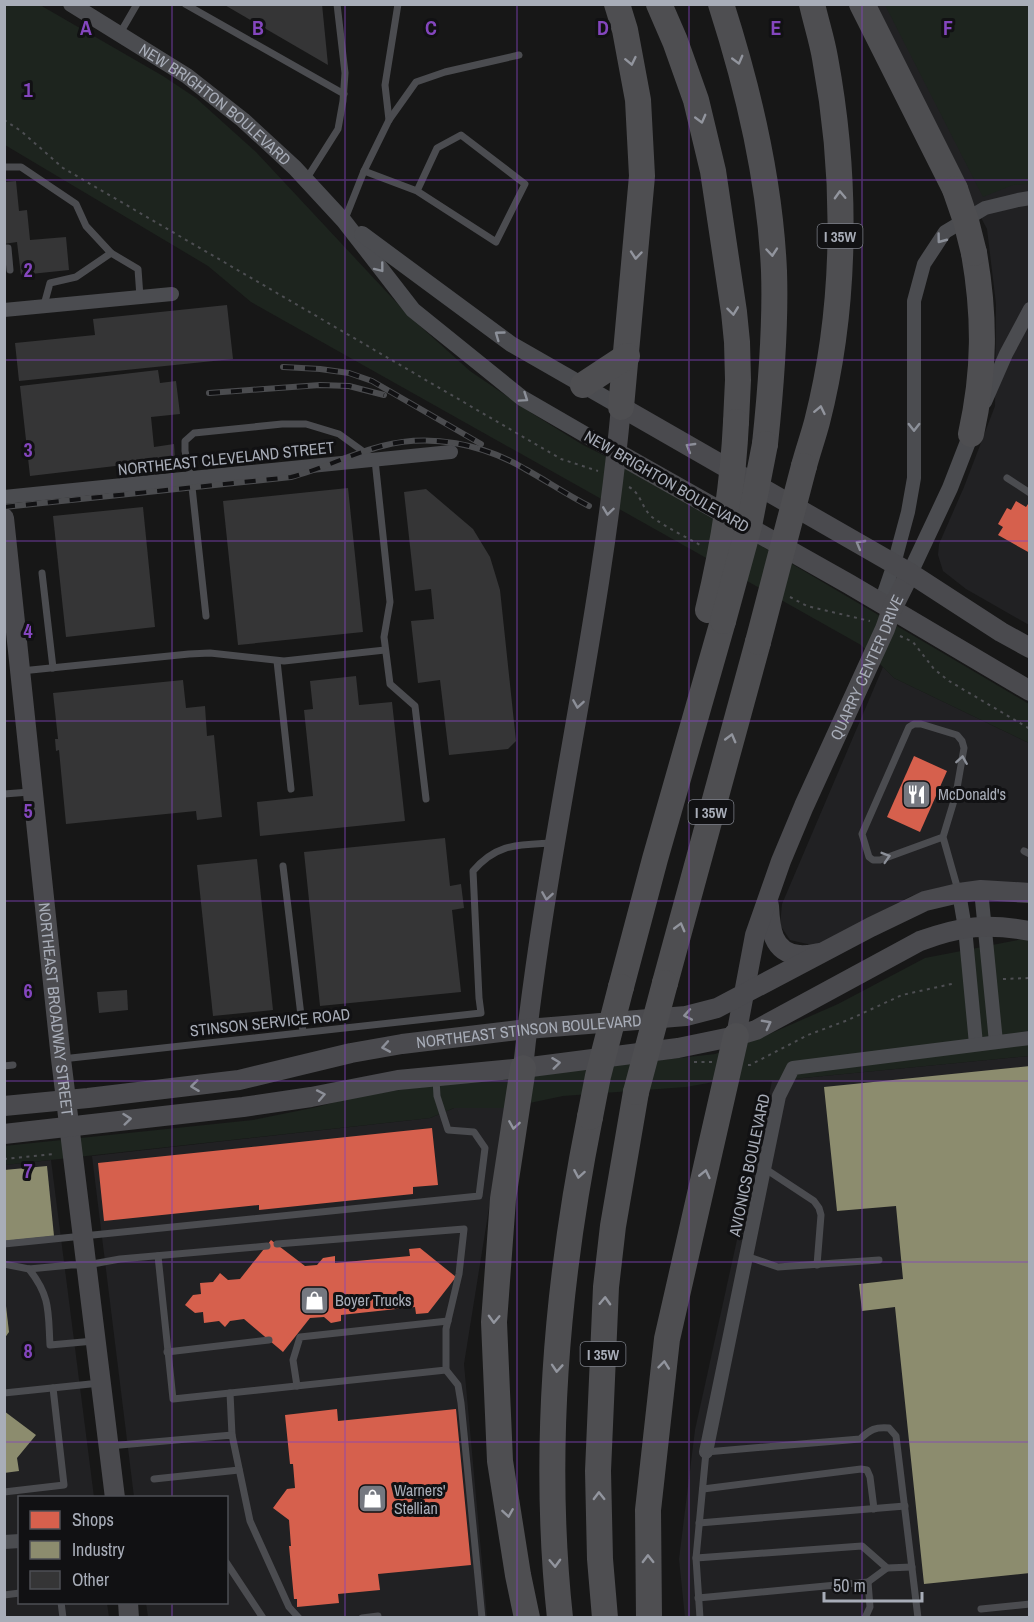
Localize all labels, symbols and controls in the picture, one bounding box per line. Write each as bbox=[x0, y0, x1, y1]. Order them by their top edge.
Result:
text: A bbox=[80, 14, 92, 41]
text: B bbox=[252, 14, 264, 41]
text: C bbox=[425, 14, 437, 41]
text: D bbox=[597, 14, 609, 41]
text: E bbox=[771, 14, 782, 41]
text: F bbox=[943, 14, 953, 41]
street label: NEW BRIGHTON BOULEVARD bbox=[135, 38, 296, 170]
one-way arrow bbox=[731, 54, 743, 65]
one-way arrow bbox=[624, 56, 637, 66]
text: 1 bbox=[23, 76, 33, 103]
one-way arrow bbox=[693, 113, 706, 123]
one-way arrow bbox=[834, 191, 846, 200]
road number: I 35W bbox=[818, 224, 862, 248]
one-way arrow bbox=[937, 232, 948, 243]
one-way arrow bbox=[765, 247, 778, 256]
one-way arrow bbox=[629, 251, 642, 260]
text: 2 bbox=[23, 256, 33, 283]
one-way arrow bbox=[373, 261, 384, 272]
one-way arrow bbox=[726, 306, 739, 315]
one-way arrow bbox=[494, 331, 505, 342]
one-way arrow bbox=[517, 391, 528, 402]
one-way arrow bbox=[813, 405, 826, 415]
one-way arrow bbox=[908, 423, 920, 432]
street label: NEW BRIGHTON BOULEVARD bbox=[581, 425, 753, 537]
text: 3 bbox=[23, 436, 33, 463]
street label: NORTHEAST CLEVELAND STREET bbox=[117, 436, 335, 480]
one-way arrow bbox=[686, 443, 696, 454]
one-way arrow bbox=[603, 507, 615, 516]
one-way arrow bbox=[855, 539, 866, 551]
street label: QUARRY CENTER DRIVE bbox=[825, 591, 909, 744]
text: 4 bbox=[23, 617, 33, 644]
one-way arrow bbox=[573, 699, 585, 708]
one-way arrow bbox=[724, 734, 737, 744]
one-way arrow bbox=[955, 755, 968, 765]
restaurant icon: McDonald's bbox=[901, 778, 933, 810]
place label: McDonald's bbox=[938, 783, 1006, 805]
text: 5 bbox=[23, 797, 33, 824]
road number: I 35W bbox=[688, 800, 734, 824]
one-way arrow bbox=[880, 852, 891, 864]
one-way arrow bbox=[541, 891, 554, 901]
street label: NORTHEAST BROADWAY STREET bbox=[34, 901, 79, 1117]
one-way arrow bbox=[673, 922, 685, 932]
text: 6 bbox=[23, 977, 33, 1004]
street label: STINSON SERVICE ROAD bbox=[189, 1003, 351, 1041]
one-way arrow bbox=[684, 1008, 693, 1020]
street label: NORTHEAST STINSON BOULEVARD bbox=[415, 1009, 642, 1053]
one-way arrow bbox=[761, 1020, 771, 1031]
one-way arrow bbox=[381, 1040, 391, 1053]
one-way arrow bbox=[551, 1058, 560, 1070]
one-way arrow bbox=[190, 1079, 199, 1091]
one-way arrow bbox=[315, 1089, 325, 1102]
street label: AVIONICS BOULEVARD bbox=[723, 1092, 775, 1239]
one-way arrow bbox=[123, 1113, 132, 1126]
one-way arrow bbox=[509, 1121, 521, 1130]
text: 7 bbox=[23, 1157, 33, 1184]
one-way arrow bbox=[573, 1170, 585, 1179]
one-way arrow bbox=[697, 1170, 710, 1180]
shop icon: Boyer Trucks bbox=[298, 1284, 330, 1316]
place label: Boyer Trucks bbox=[335, 1289, 412, 1311]
one-way arrow bbox=[599, 1297, 611, 1306]
one-way arrow bbox=[488, 1315, 501, 1324]
text: 8 bbox=[23, 1337, 33, 1364]
road number: I 35W bbox=[580, 1342, 626, 1366]
one-way arrow bbox=[657, 1360, 670, 1369]
one-way arrow bbox=[550, 1363, 563, 1372]
place label: Warners' Stellian bbox=[394, 1479, 446, 1519]
shop icon: Warners' Stellian bbox=[357, 1483, 389, 1515]
one-way arrow bbox=[592, 1492, 605, 1501]
legend bbox=[18, 1496, 228, 1604]
text: Shops bbox=[72, 1507, 114, 1532]
one-way arrow bbox=[502, 1509, 514, 1518]
text: Industry bbox=[72, 1537, 125, 1562]
one-way arrow bbox=[642, 1555, 655, 1564]
one-way arrow bbox=[549, 1558, 562, 1567]
scale bar bbox=[824, 1565, 922, 1603]
text: Other bbox=[72, 1567, 109, 1592]
text: 50 m bbox=[833, 1573, 866, 1598]

